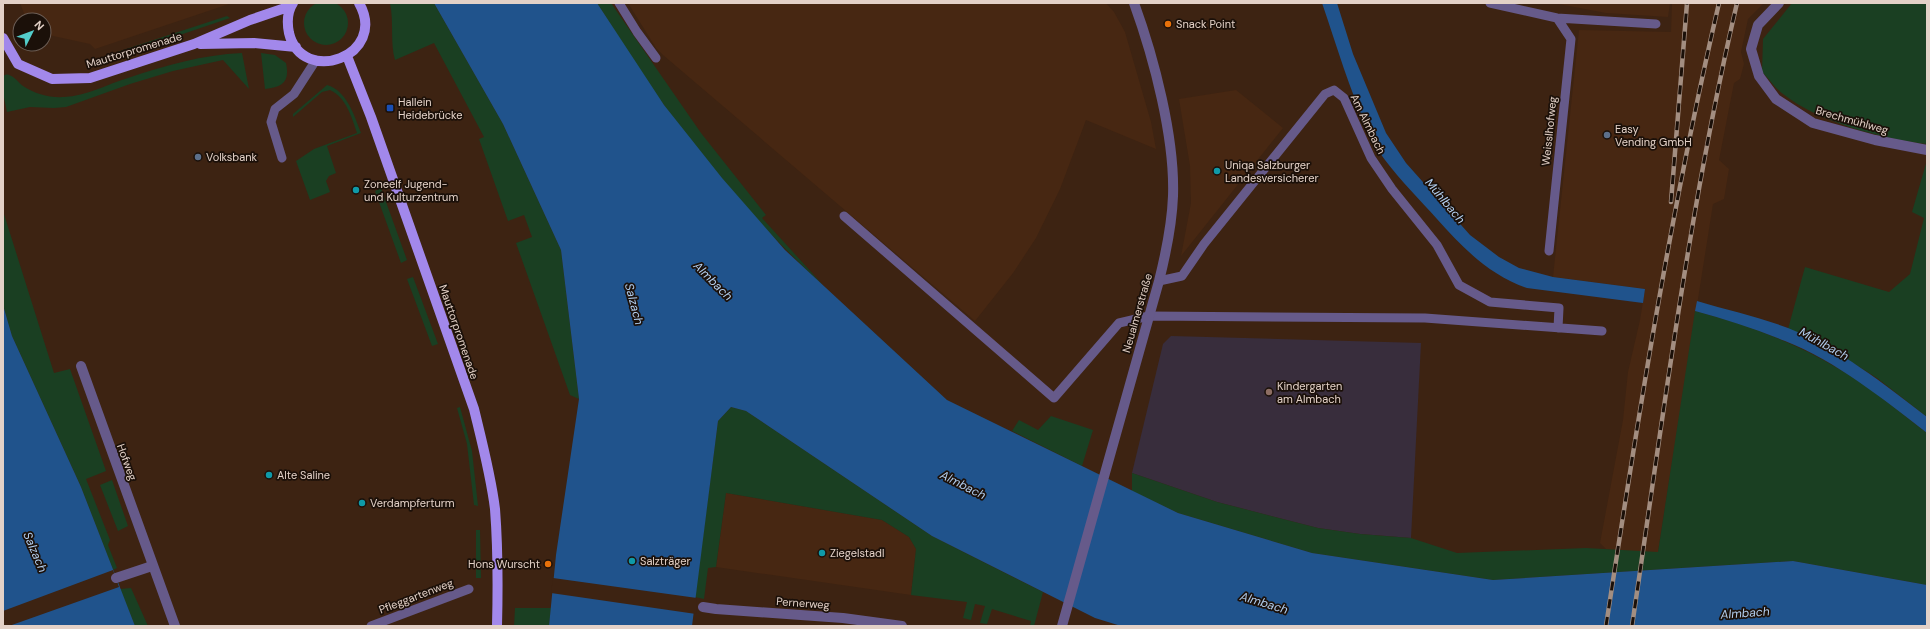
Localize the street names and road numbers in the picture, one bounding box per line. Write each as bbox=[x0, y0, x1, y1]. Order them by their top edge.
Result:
street label: Mauttorpromenade bbox=[84, 29, 184, 71]
street label: Am Almbach bbox=[1347, 92, 1389, 156]
street label: Weisslhofweg bbox=[1538, 96, 1560, 166]
street label: Brechmühlweg bbox=[1814, 103, 1890, 137]
street label: Neualmerstraße bbox=[1119, 272, 1155, 354]
street label: Mauttorpromenade bbox=[436, 283, 482, 381]
street label: Hofweg bbox=[114, 442, 140, 482]
street label: Pfleggartenweg bbox=[377, 575, 455, 617]
street label: Pernerweg bbox=[776, 594, 830, 612]

